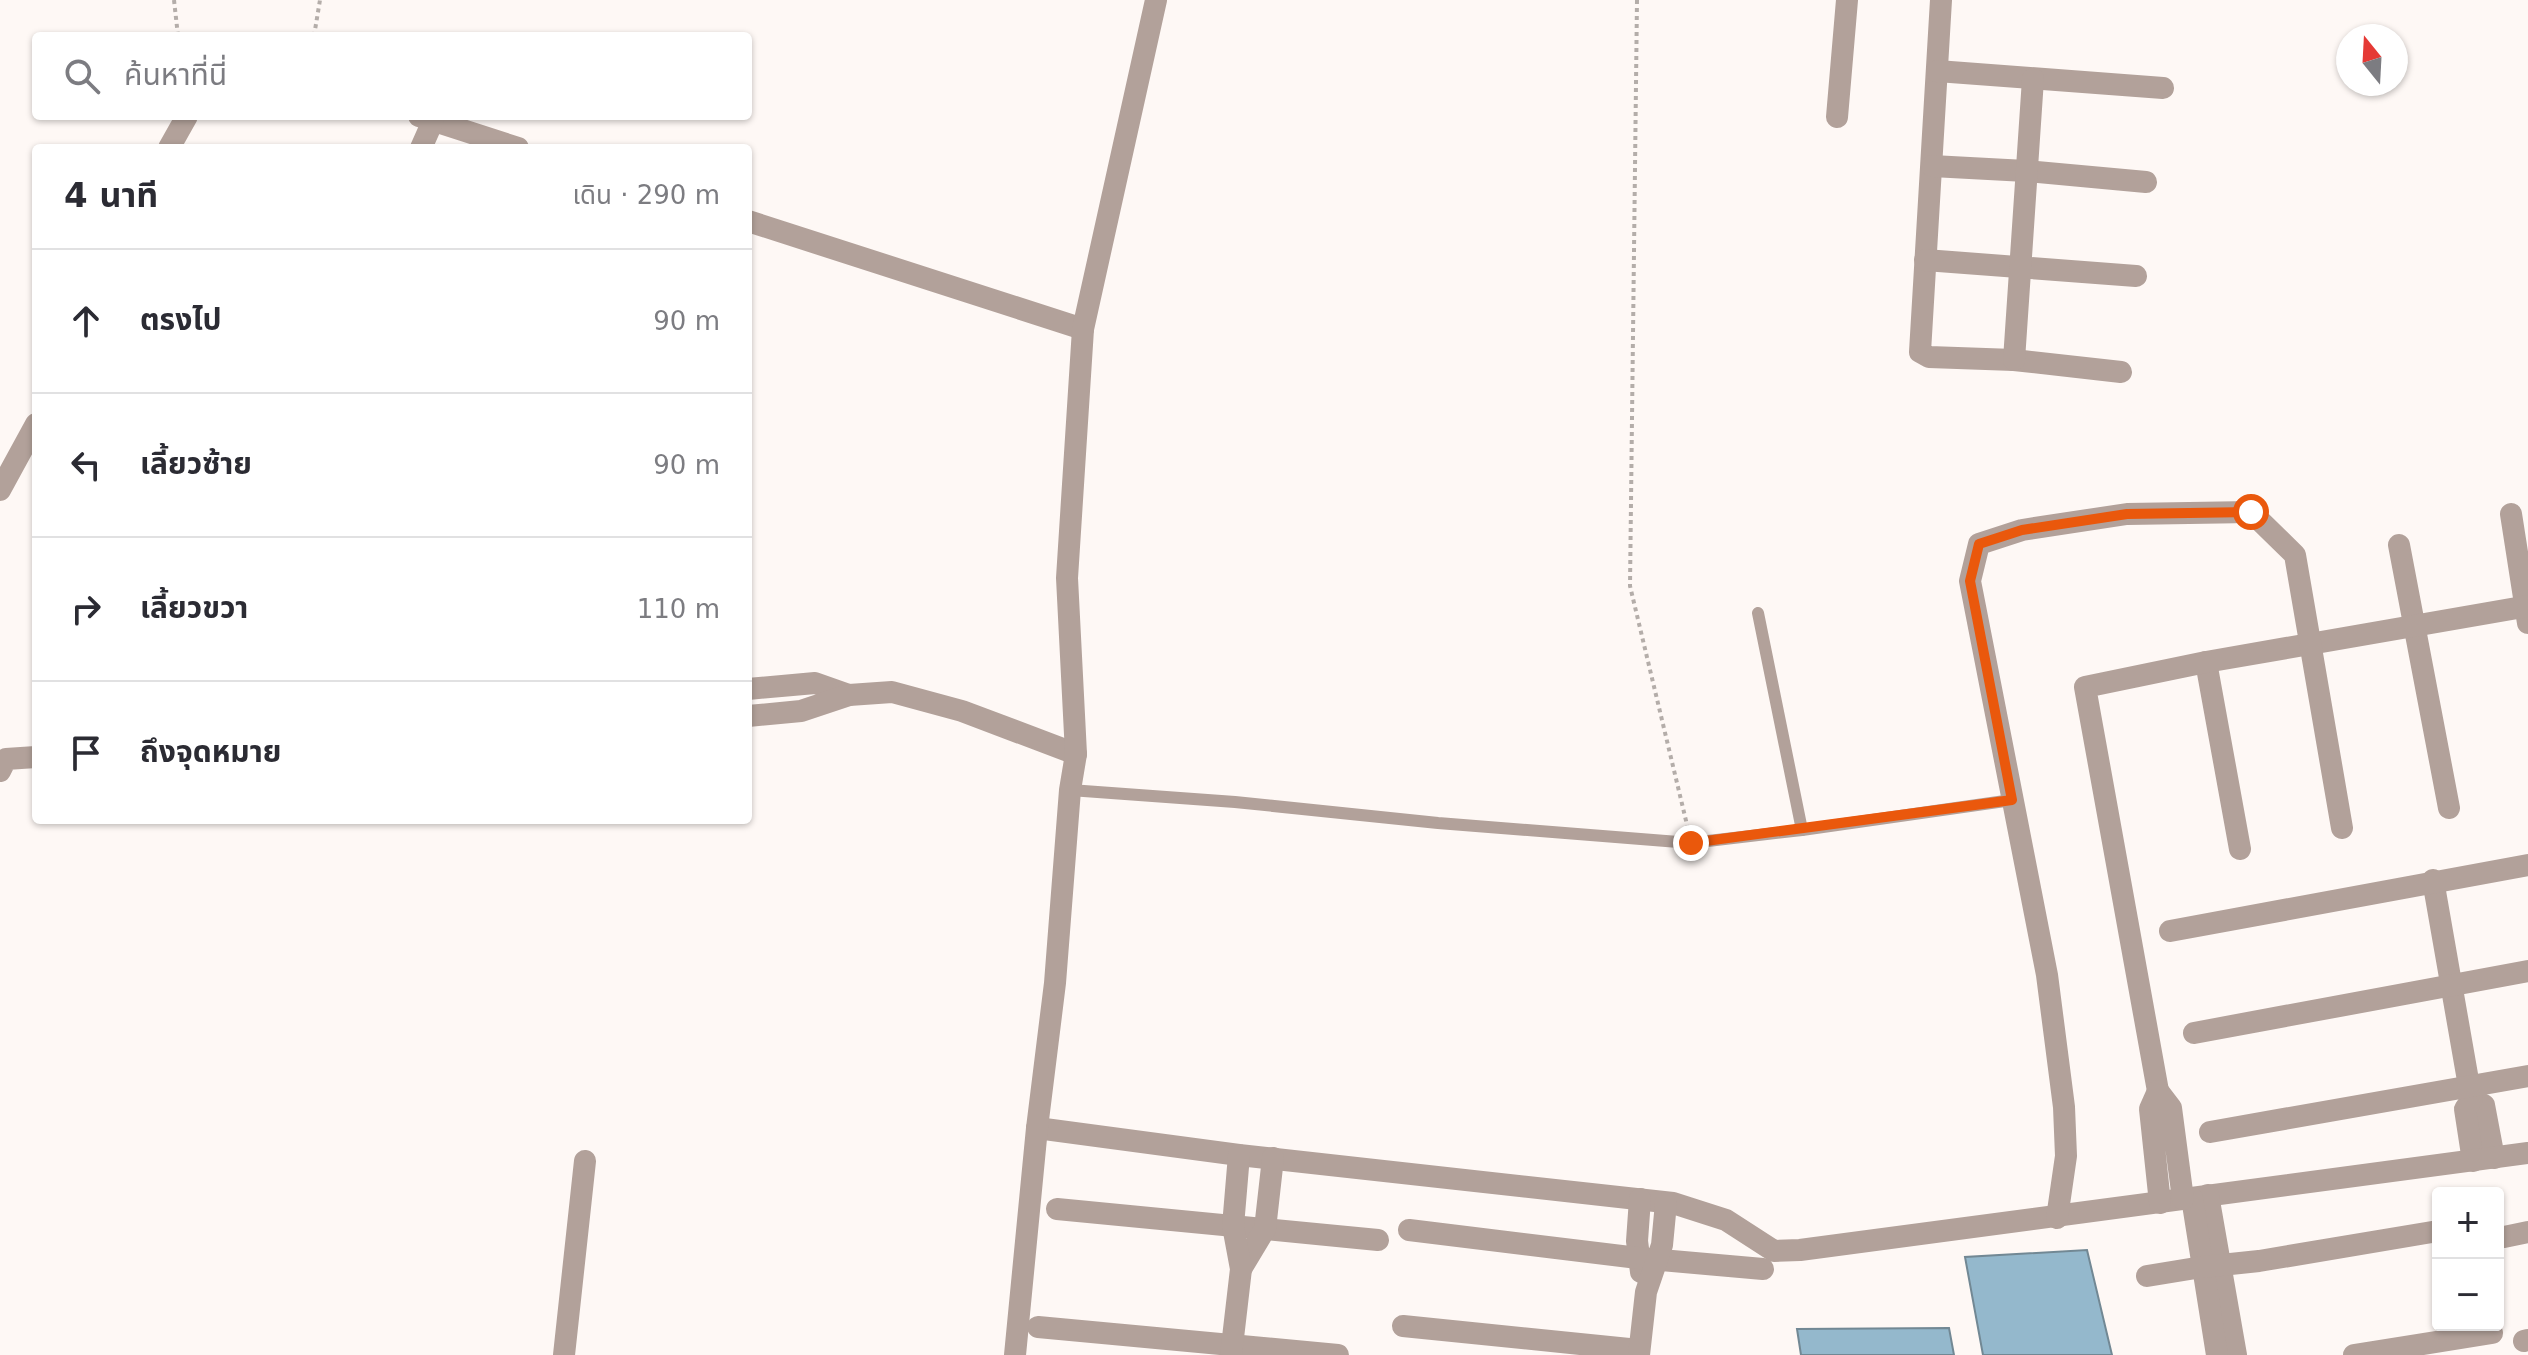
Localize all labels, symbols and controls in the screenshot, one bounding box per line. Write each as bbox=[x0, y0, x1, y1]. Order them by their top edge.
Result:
north arrow bbox=[2336, 24, 2408, 96]
search box bbox=[32, 32, 752, 120]
icon: search bbox=[60, 54, 104, 98]
text: ค้นหาที่นี่ bbox=[124, 57, 227, 92]
text: 4 นาที bbox=[64, 175, 158, 215]
text: เดิน · 290 m bbox=[573, 180, 720, 210]
icon: ahead bbox=[64, 299, 108, 343]
text: ตรงไป bbox=[140, 302, 222, 337]
text: 90 m bbox=[653, 306, 720, 336]
icon: left bbox=[64, 443, 108, 487]
text: เลี้ยวซ้าย bbox=[140, 446, 252, 481]
text: 90 m bbox=[653, 450, 720, 480]
route start bbox=[2233, 494, 2269, 530]
icon: right bbox=[64, 587, 108, 631]
text: เลี้ยวขวา bbox=[140, 590, 248, 625]
text: 110 m bbox=[637, 594, 720, 624]
icon: arrive bbox=[64, 731, 108, 775]
text: ถึงจุดหมาย bbox=[140, 734, 281, 769]
route end bbox=[1673, 825, 1709, 861]
map controls bbox=[2432, 1187, 2504, 1331]
button: + bbox=[2432, 1187, 2504, 1259]
button: − bbox=[2432, 1259, 2504, 1331]

